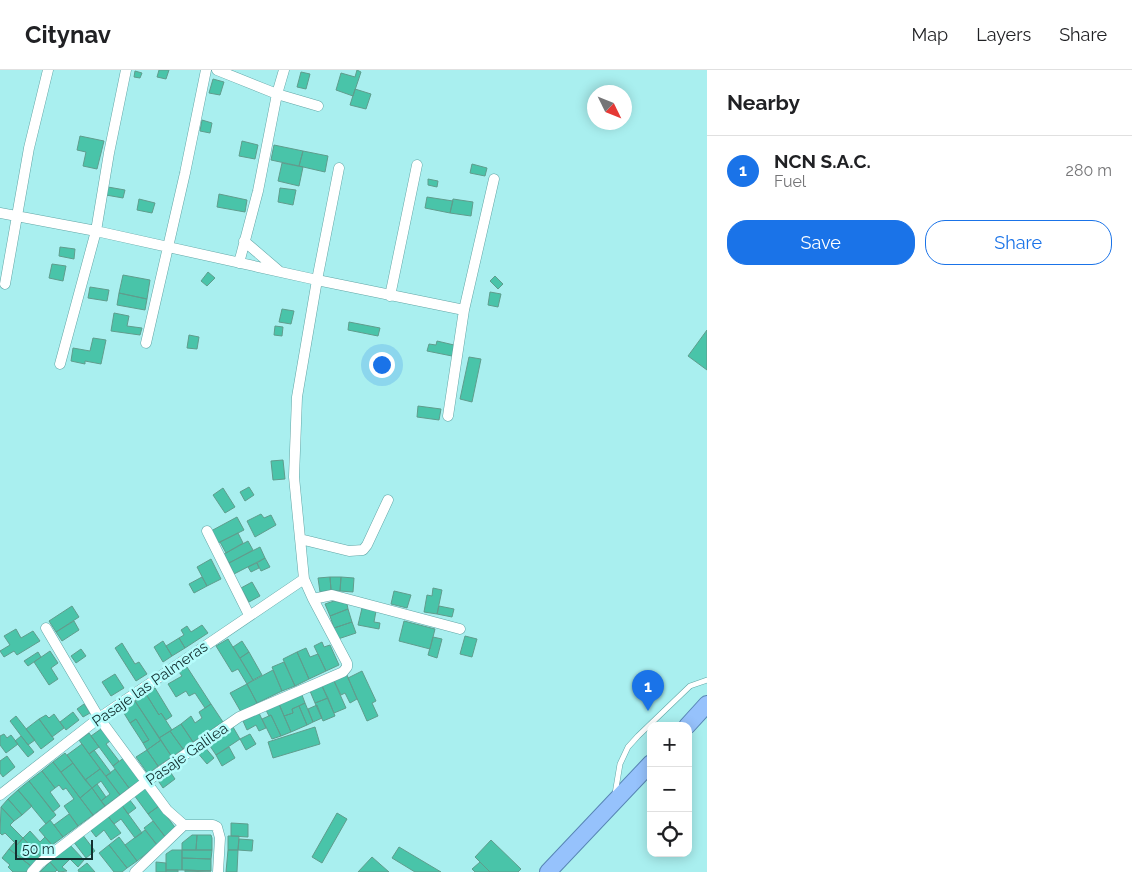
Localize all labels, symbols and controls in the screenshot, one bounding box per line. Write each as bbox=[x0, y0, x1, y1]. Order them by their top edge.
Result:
text: Citynav bbox=[25, 20, 111, 49]
text: Map bbox=[912, 24, 948, 45]
text: Layers bbox=[976, 24, 1031, 45]
text: Share bbox=[1059, 24, 1107, 45]
north arrow bbox=[587, 85, 632, 130]
text: Nearby bbox=[727, 90, 800, 115]
text: NCN S.A.C. bbox=[774, 150, 871, 172]
text: 1 bbox=[739, 161, 747, 180]
text: 280 m bbox=[1066, 161, 1112, 180]
text: Fuel bbox=[774, 172, 806, 191]
button: Save bbox=[727, 220, 915, 265]
button: Share bbox=[925, 220, 1112, 265]
your location bbox=[369, 352, 395, 378]
street label: Pasaje las Palmeras bbox=[89, 637, 211, 731]
pin: 1 bbox=[632, 670, 664, 711]
street label: Pasaje Galilea bbox=[142, 719, 232, 789]
map controls bbox=[647, 722, 692, 857]
button: + bbox=[647, 722, 692, 767]
button: − bbox=[647, 767, 692, 812]
button: locate bbox=[647, 812, 692, 857]
scale bar bbox=[15, 837, 92, 860]
text: 50 m bbox=[22, 841, 55, 857]

